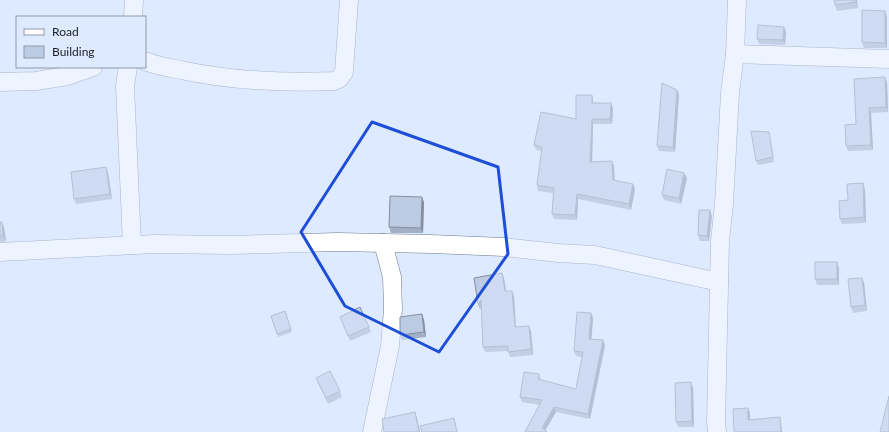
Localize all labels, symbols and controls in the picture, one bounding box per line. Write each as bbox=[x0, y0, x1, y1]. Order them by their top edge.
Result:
legend bbox=[16, 16, 146, 68]
text: Road bbox=[52, 24, 79, 39]
text: Building bbox=[52, 44, 95, 59]

